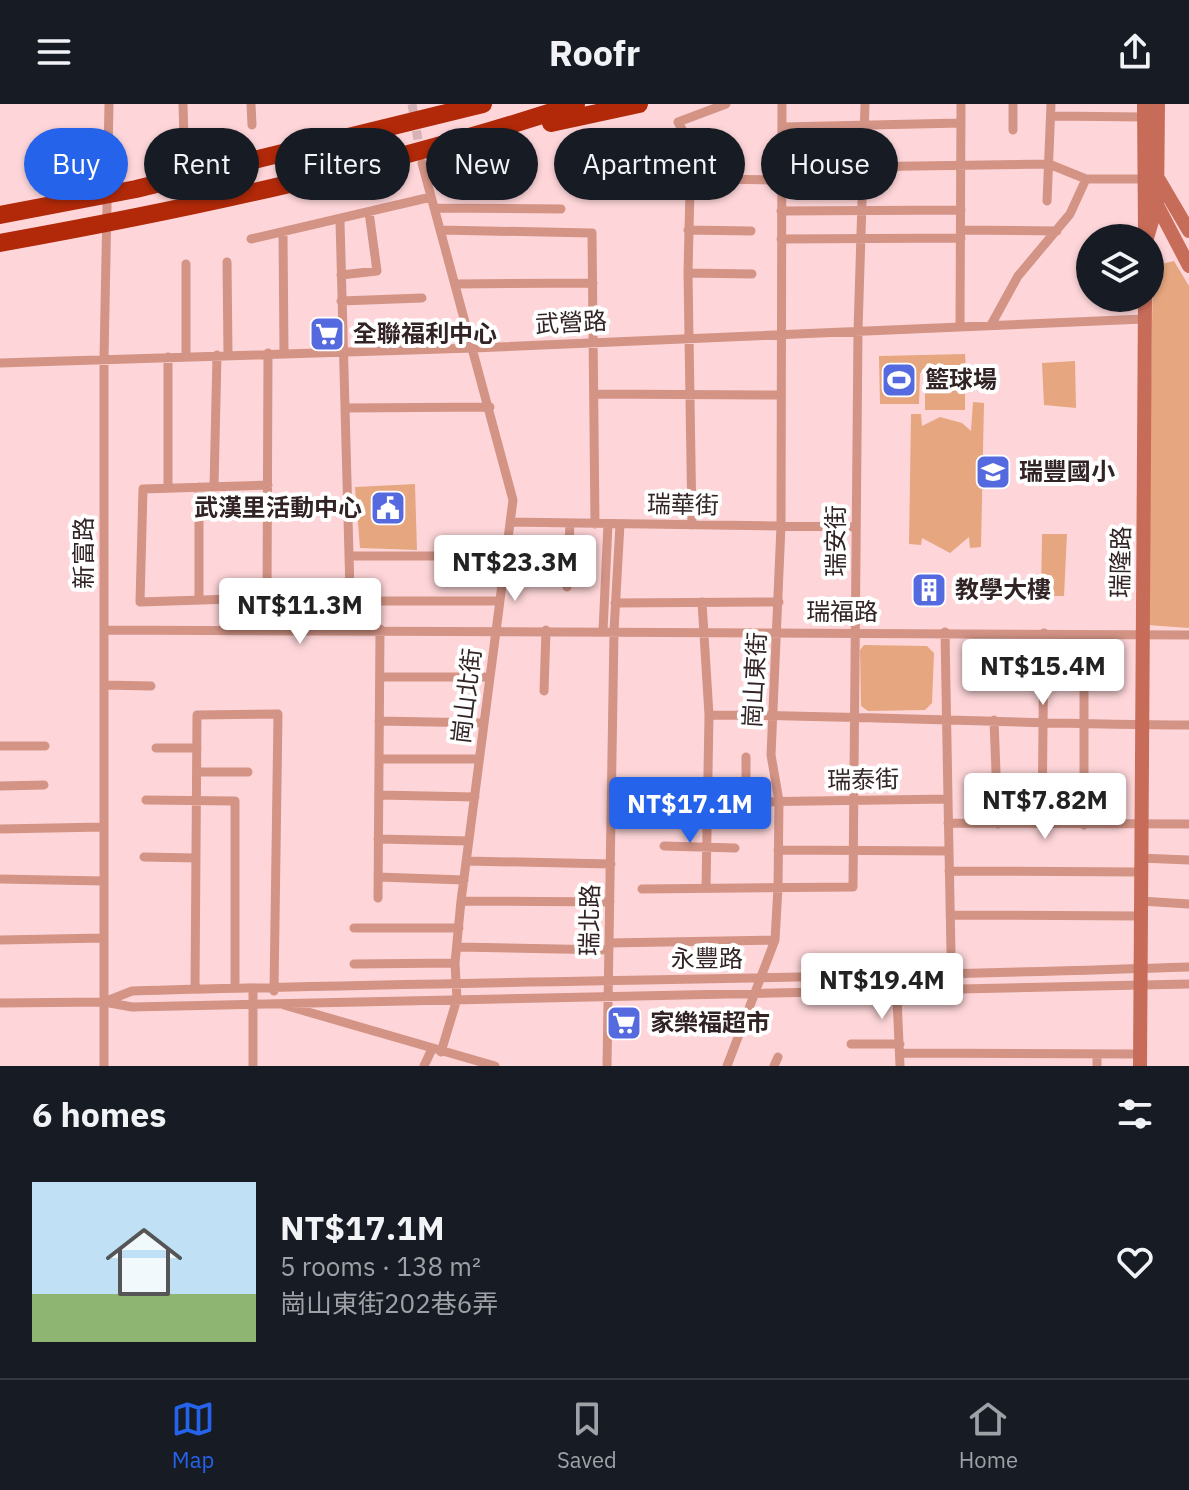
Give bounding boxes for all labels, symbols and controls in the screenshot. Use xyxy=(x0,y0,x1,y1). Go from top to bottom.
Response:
text: Roofr xyxy=(549,29,640,76)
icon: menu xyxy=(32,30,76,74)
icon: share xyxy=(1113,30,1157,74)
chip: Buy xyxy=(24,128,128,200)
chip: Rent xyxy=(144,128,259,200)
chip: Filters xyxy=(275,128,410,200)
chip: New xyxy=(426,128,538,200)
chip: Apartment xyxy=(554,128,745,200)
chip: House xyxy=(761,128,898,200)
map controls xyxy=(1076,224,1164,312)
button: layers xyxy=(1076,224,1164,312)
street label: 武營路 xyxy=(534,304,608,340)
supermarket icon: 全聯福利中心 xyxy=(308,315,346,353)
place label: 全聯福利中心 xyxy=(353,317,497,349)
sports icon: 籃球場 xyxy=(880,361,918,399)
place label: 籃球場 xyxy=(925,363,997,395)
school or university icon: 瑞豐國小 xyxy=(974,453,1012,491)
place label: 瑞豐國小 xyxy=(1019,455,1115,487)
street label: 瑞華街 xyxy=(647,487,719,521)
public building icon: 武漢里活動中心 xyxy=(369,489,407,527)
place label: 武漢里活動中心 xyxy=(194,491,362,523)
street label: 瑞安街 xyxy=(819,505,851,577)
street label: 新富路 xyxy=(67,517,99,589)
street label: 瑞隆路 xyxy=(1103,526,1137,598)
pin: NT$23.3M xyxy=(432,535,598,603)
text: NT$23.3M xyxy=(452,544,578,578)
building icon: 教學大樓 xyxy=(910,571,948,609)
place label: 教學大樓 xyxy=(955,573,1051,605)
pin: NT$11.3M xyxy=(217,578,383,646)
text: NT$11.3M xyxy=(237,587,363,621)
street label: 瑞福路 xyxy=(806,595,878,627)
street label: 崗山東街 xyxy=(736,631,772,729)
pin: NT$15.4M xyxy=(960,639,1126,707)
street label: 崗山北街 xyxy=(444,646,488,745)
text: NT$15.4M xyxy=(980,648,1106,682)
street label: 瑞泰街 xyxy=(827,762,899,796)
pin: NT$7.82M xyxy=(962,773,1128,841)
pin: NT$17.1M xyxy=(607,777,773,845)
text: NT$7.82M xyxy=(982,782,1108,816)
text: NT$17.1M xyxy=(627,786,753,820)
street label: 瑞北路 xyxy=(572,884,606,956)
street label: 永豐路 xyxy=(671,942,743,974)
pin: NT$19.4M xyxy=(799,953,965,1021)
text: NT$19.4M xyxy=(819,962,945,996)
supermarket icon: 家樂福超市 xyxy=(605,1004,643,1042)
place label: 家樂福超市 xyxy=(650,1006,770,1038)
text: 6 homes xyxy=(32,1092,167,1136)
icon: filters xyxy=(1113,1092,1157,1136)
text: NT$17.1M xyxy=(280,1205,445,1249)
icon: home xyxy=(96,1214,192,1310)
icon: heart xyxy=(1113,1240,1157,1284)
text: 5 rooms · 138 m² xyxy=(280,1249,481,1283)
text: 崗山東街202巷6弄 xyxy=(280,1286,498,1320)
tab: Map xyxy=(171,1397,215,1474)
tab: Saved xyxy=(557,1397,617,1474)
tab: Home xyxy=(959,1397,1018,1474)

